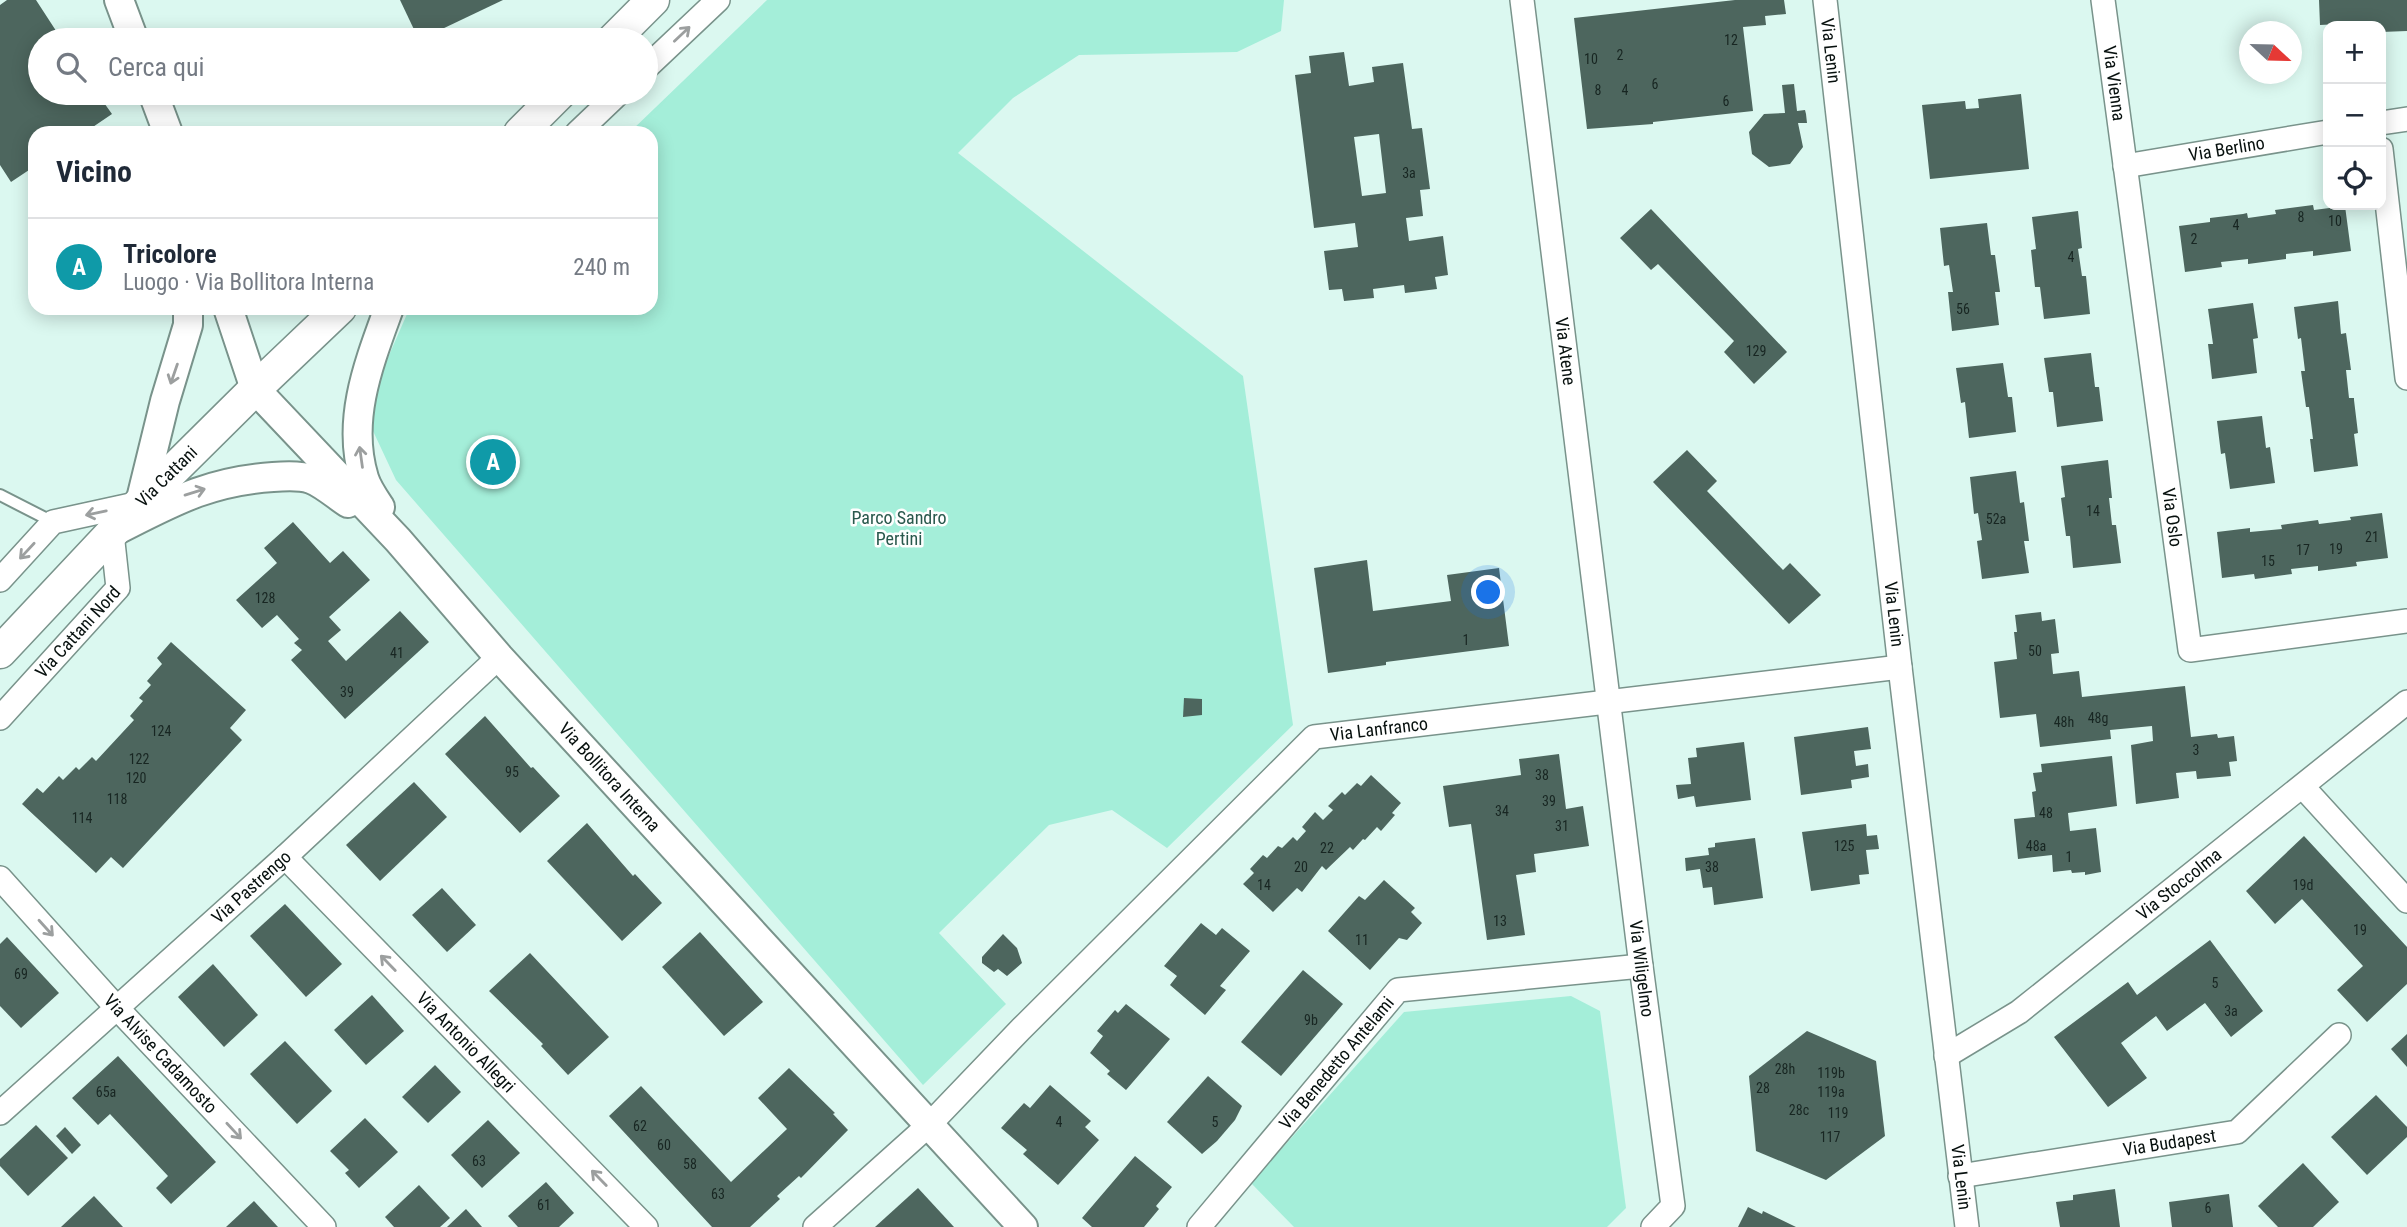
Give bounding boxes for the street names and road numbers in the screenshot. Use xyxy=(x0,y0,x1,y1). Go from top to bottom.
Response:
street label: Via Lenin xyxy=(1817,17,1845,84)
street label: Via Vienna xyxy=(2099,44,2130,122)
street label: Via Berlino xyxy=(2187,132,2266,165)
street label: Via Atene xyxy=(1551,316,1580,386)
street label: Via Cattani xyxy=(131,441,201,511)
street label: Via Oslo xyxy=(2158,487,2187,548)
street label: Via Lenin xyxy=(1880,580,1909,648)
street label: Via Cattani Nord xyxy=(31,582,125,682)
street label: Via Lanfranco xyxy=(1329,712,1429,745)
street label: Via Bollitora Interna xyxy=(555,718,665,835)
street label: Via Stoccolma xyxy=(2132,844,2225,924)
street label: Via Pastrengo xyxy=(207,846,295,928)
street label: Via Wiligelmo xyxy=(1625,919,1659,1018)
street label: Via Antonio Allegri xyxy=(413,987,520,1097)
street label: Via Alvise Cadamosto xyxy=(100,990,222,1117)
street label: Via Benedetto Antelami xyxy=(1275,992,1398,1133)
street label: Via Budapest xyxy=(2121,1125,2217,1160)
street label: Via Lenin xyxy=(1947,1143,1976,1211)

